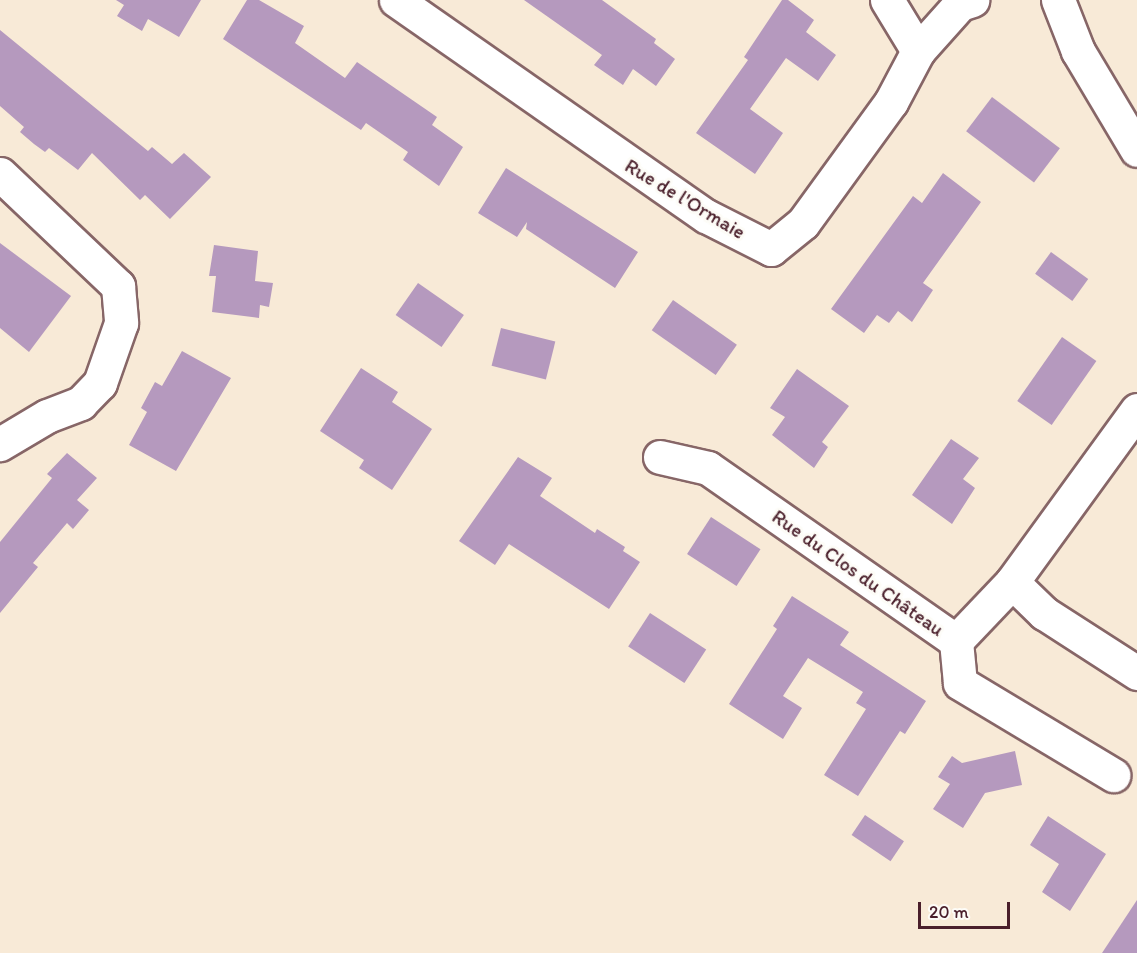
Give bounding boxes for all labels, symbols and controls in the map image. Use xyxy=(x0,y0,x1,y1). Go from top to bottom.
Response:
street label: Rue de l'Ormaie xyxy=(621,154,749,244)
street label: Rue du Clos du Château xyxy=(767,505,949,641)
scale bar xyxy=(921,890,1012,928)
text: 20 m xyxy=(929,901,969,923)

